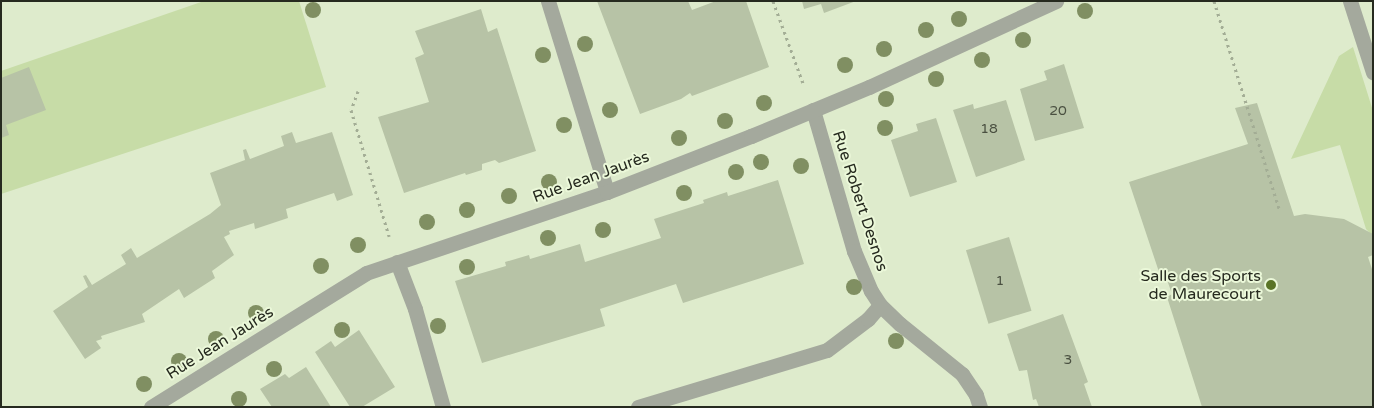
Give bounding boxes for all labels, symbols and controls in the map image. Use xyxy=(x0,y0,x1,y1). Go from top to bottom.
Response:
house number: 20 xyxy=(1049,103,1067,119)
house number: 18 xyxy=(980,121,998,137)
street label: Rue Robert Desnos xyxy=(828,128,892,274)
street label: Rue Jean Jaurès xyxy=(530,147,652,207)
place label: Salle des Sports de Maurecourt xyxy=(1141,266,1261,304)
house number: 1 xyxy=(996,273,1004,289)
marker: Salle des Sports de Maurecourt xyxy=(1265,279,1277,291)
street label: Rue Jean Jaurès xyxy=(163,302,277,384)
house number: 3 xyxy=(1064,352,1072,368)

